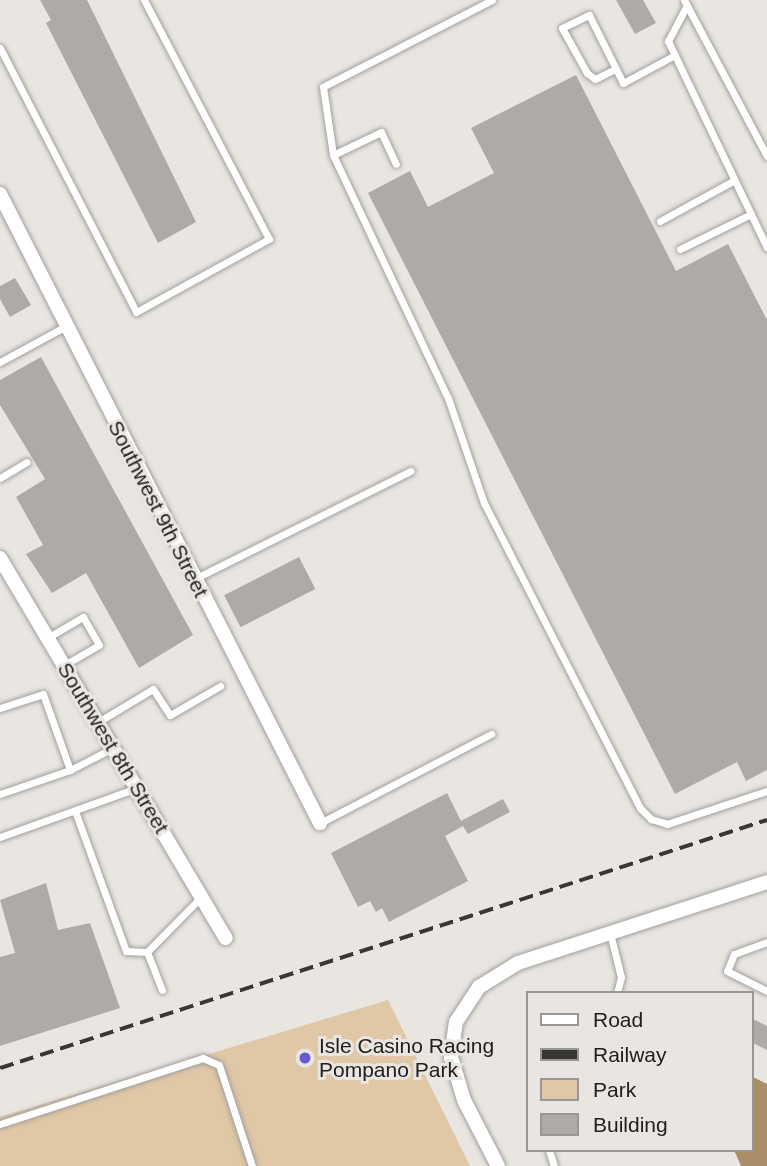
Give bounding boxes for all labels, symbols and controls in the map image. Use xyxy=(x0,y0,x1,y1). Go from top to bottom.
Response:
street label: Southwest 9th Street xyxy=(103,416,213,602)
street label: Southwest 8th Street xyxy=(52,658,174,838)
legend xyxy=(526,991,753,1152)
text: Road xyxy=(593,1008,643,1031)
place label: Isle Casino Racing Pompano Park xyxy=(319,1033,494,1083)
text: Railway xyxy=(593,1043,667,1066)
marker: Isle Casino Racing Pompano Park xyxy=(297,1050,313,1066)
text: Park xyxy=(593,1078,636,1101)
text: Building xyxy=(593,1113,668,1136)

